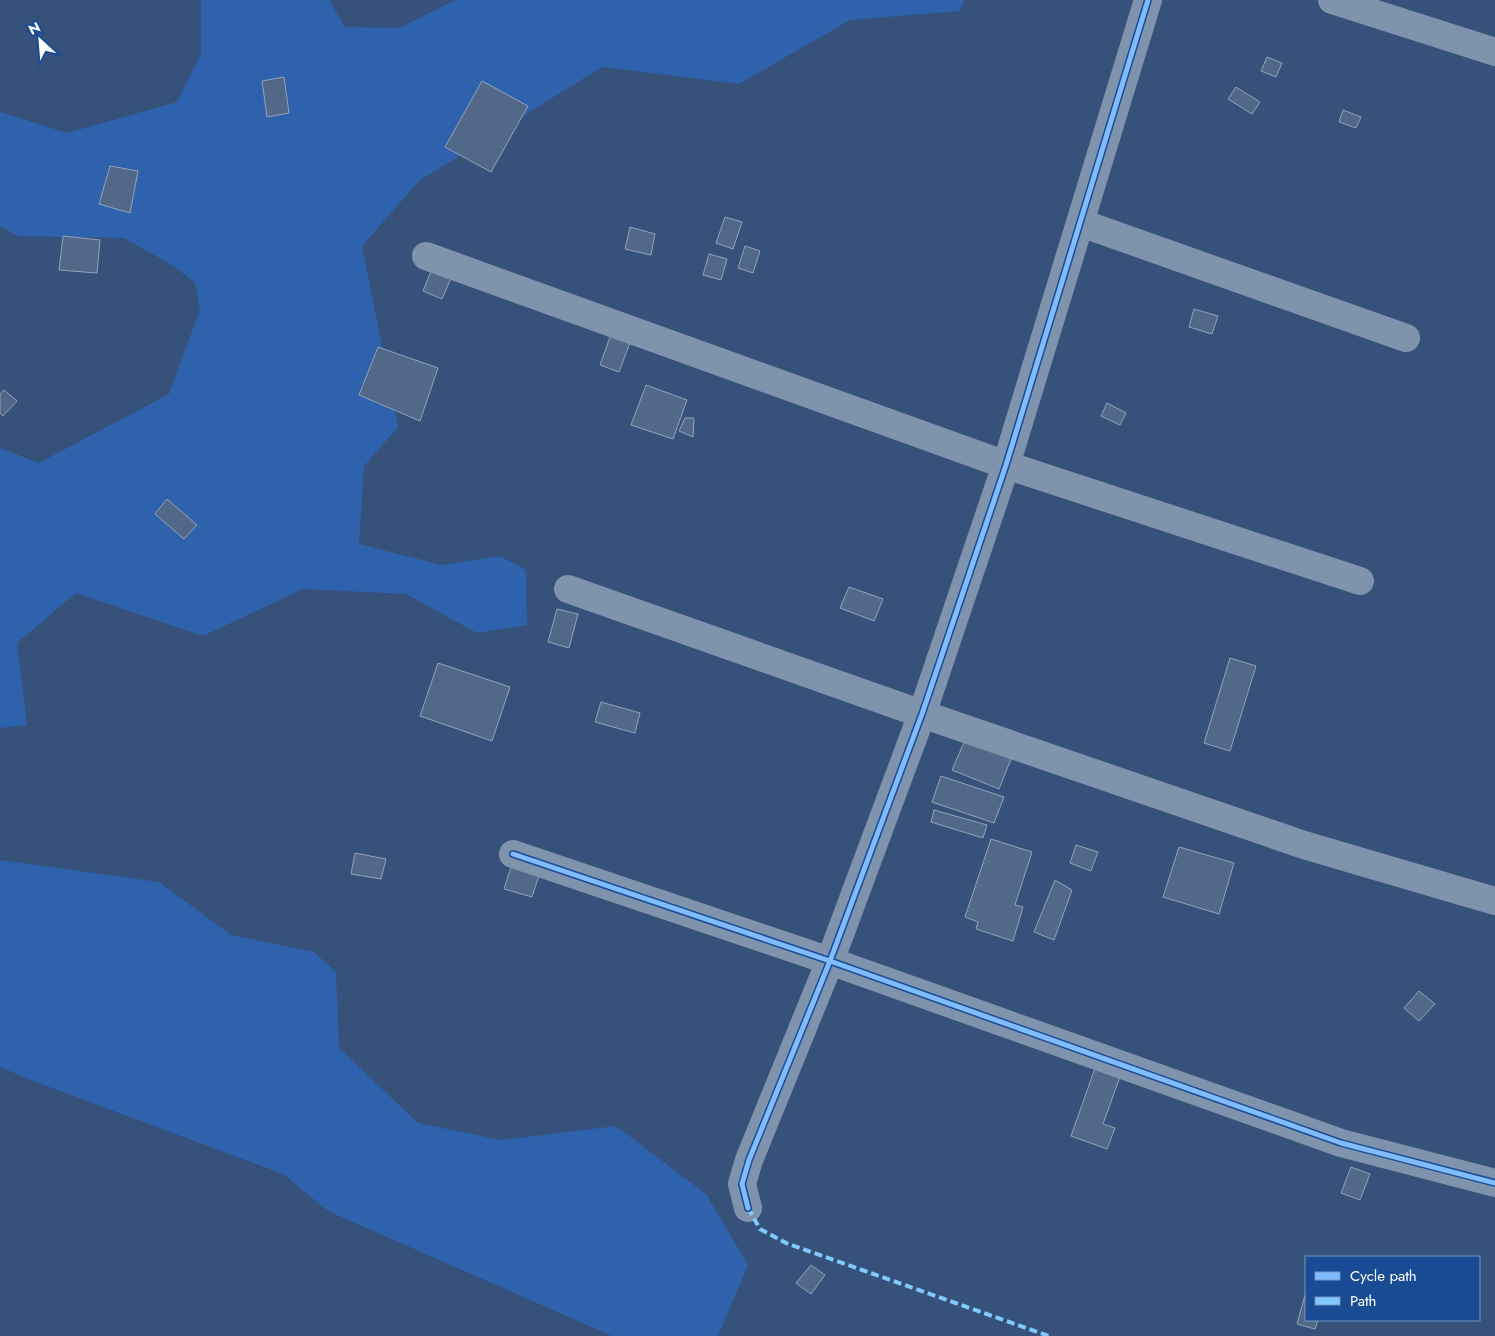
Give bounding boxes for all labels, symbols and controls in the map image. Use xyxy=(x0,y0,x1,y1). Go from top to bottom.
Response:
north arrow xyxy=(15,15,65,65)
text: N xyxy=(25,17,44,40)
legend xyxy=(1305,1256,1480,1321)
text: Cycle path xyxy=(1350,1265,1417,1287)
text: Path xyxy=(1350,1290,1376,1312)

